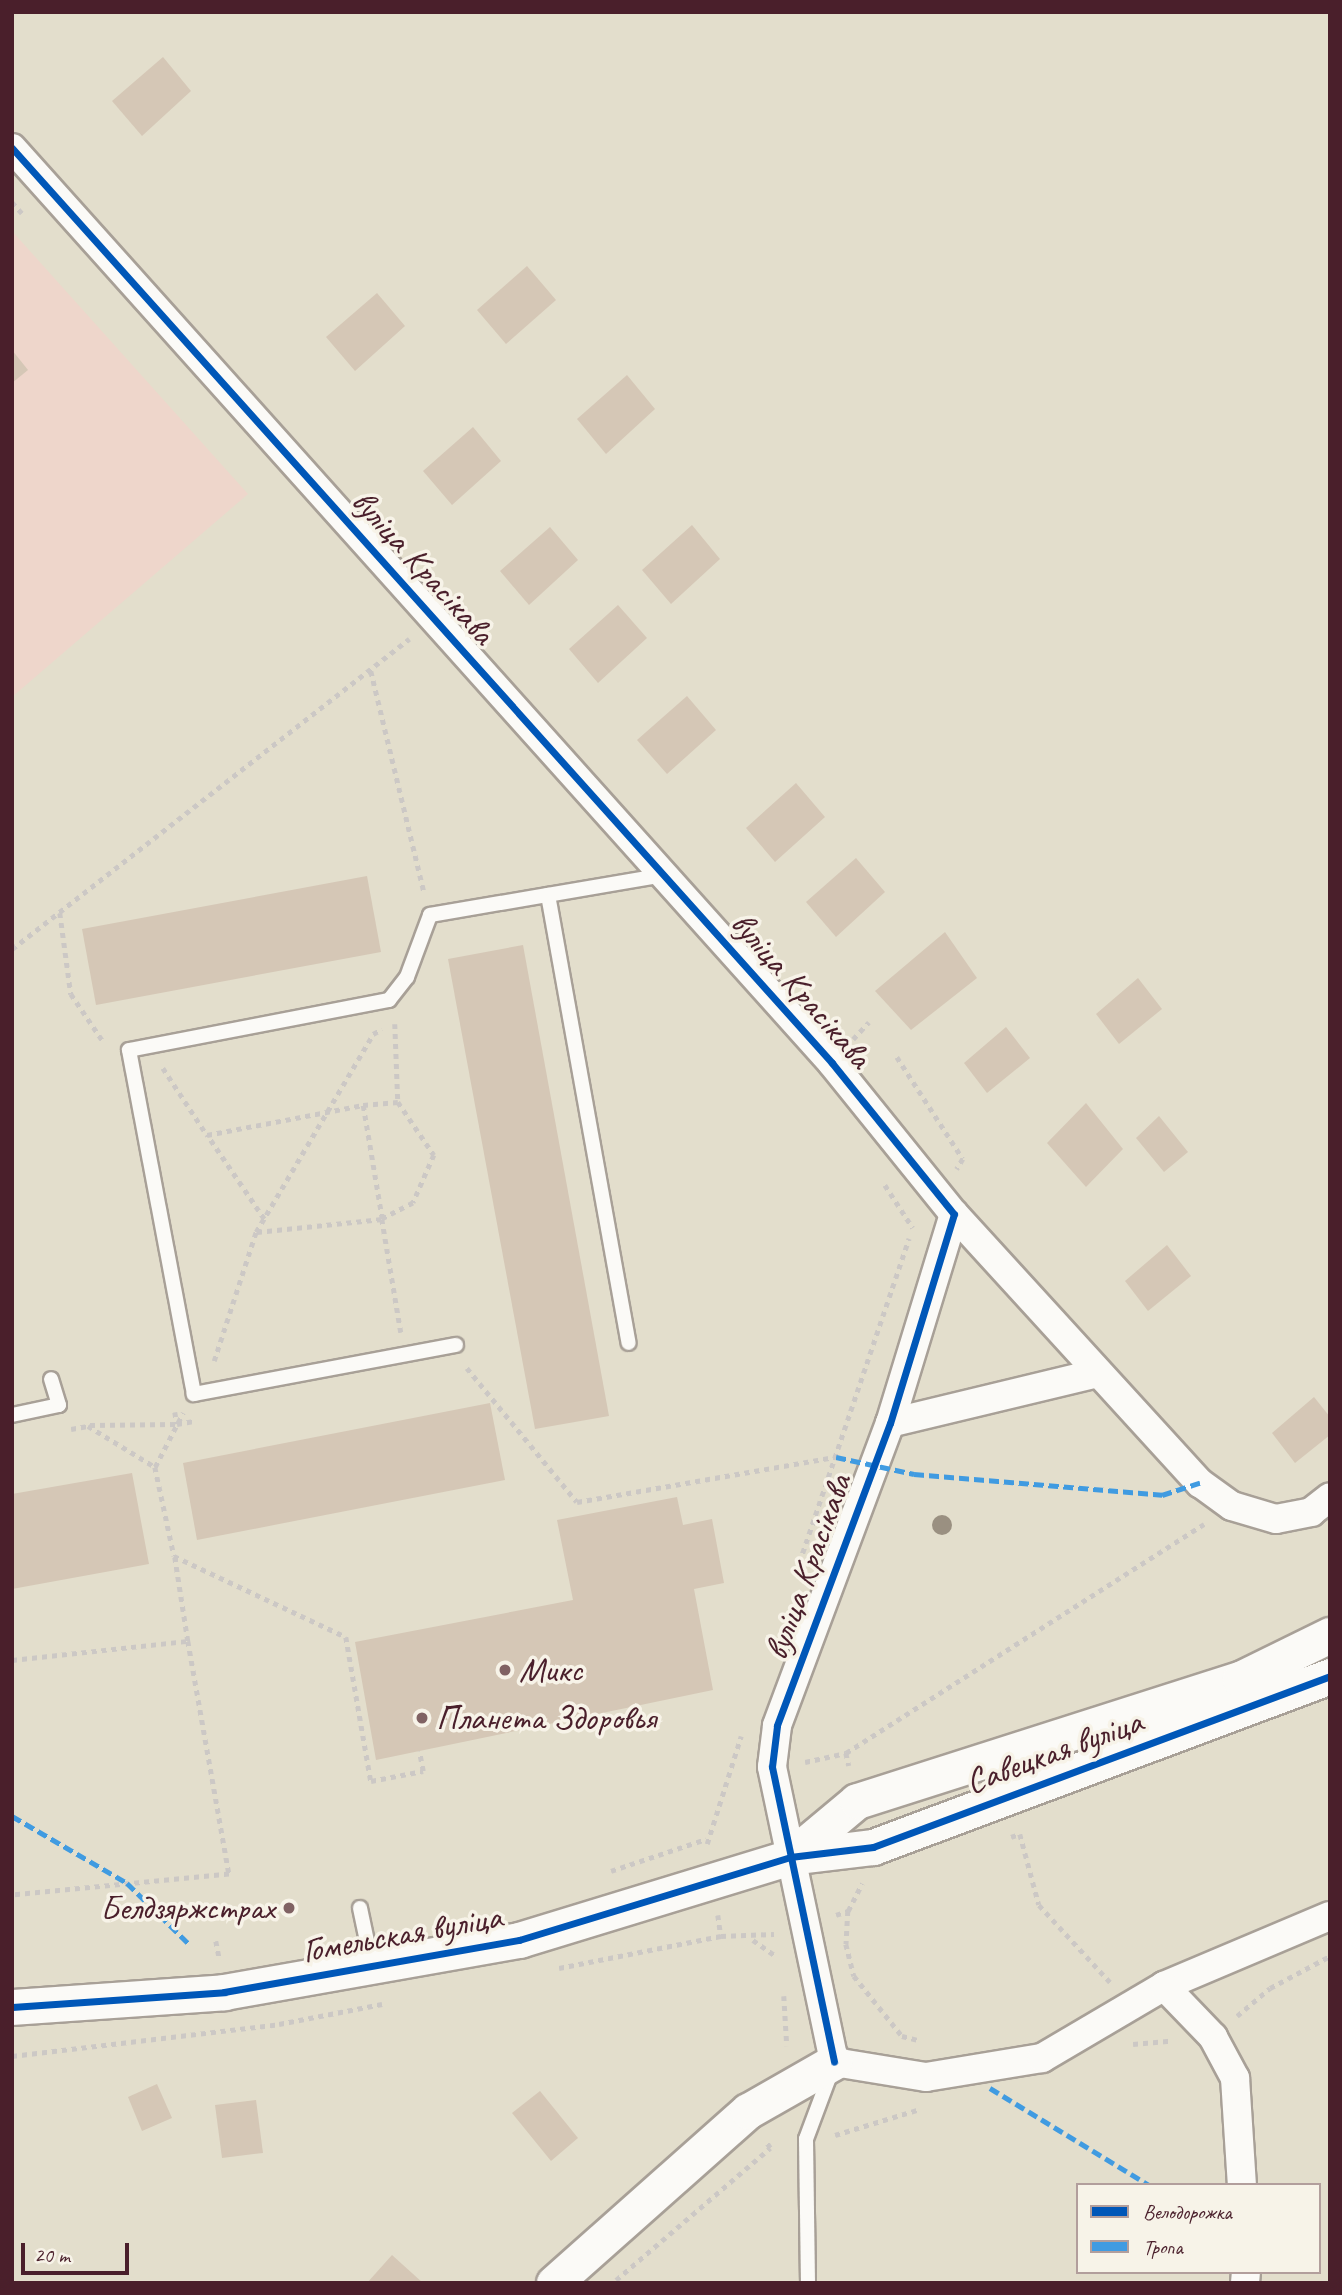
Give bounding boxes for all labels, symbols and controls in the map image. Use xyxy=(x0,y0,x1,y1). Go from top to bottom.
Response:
street label: вуліца Красікава xyxy=(342,481,504,653)
street label: вуліца Красікава xyxy=(721,903,881,1077)
street label: вуліца Красікава xyxy=(755,1468,861,1666)
place label: Микс xyxy=(519,1649,582,1691)
marker: Микс xyxy=(497,1662,513,1678)
place label: Планета Здоровья xyxy=(436,1697,656,1739)
street label: Савецкая вуліца xyxy=(960,1701,1148,1803)
marker: Планета Здоровья xyxy=(414,1710,430,1726)
place label: Белдзяржстрах xyxy=(100,1887,275,1929)
street label: Гомельская вуліца xyxy=(300,1896,504,1972)
marker: Белдзяржстрах xyxy=(281,1900,297,1916)
legend xyxy=(1076,2183,1321,2274)
text: Велодорожка xyxy=(1143,2199,1232,2225)
scale bar xyxy=(24,2228,133,2272)
text: Тропа xyxy=(1143,2234,1183,2260)
text: 20 m xyxy=(34,2242,70,2268)

